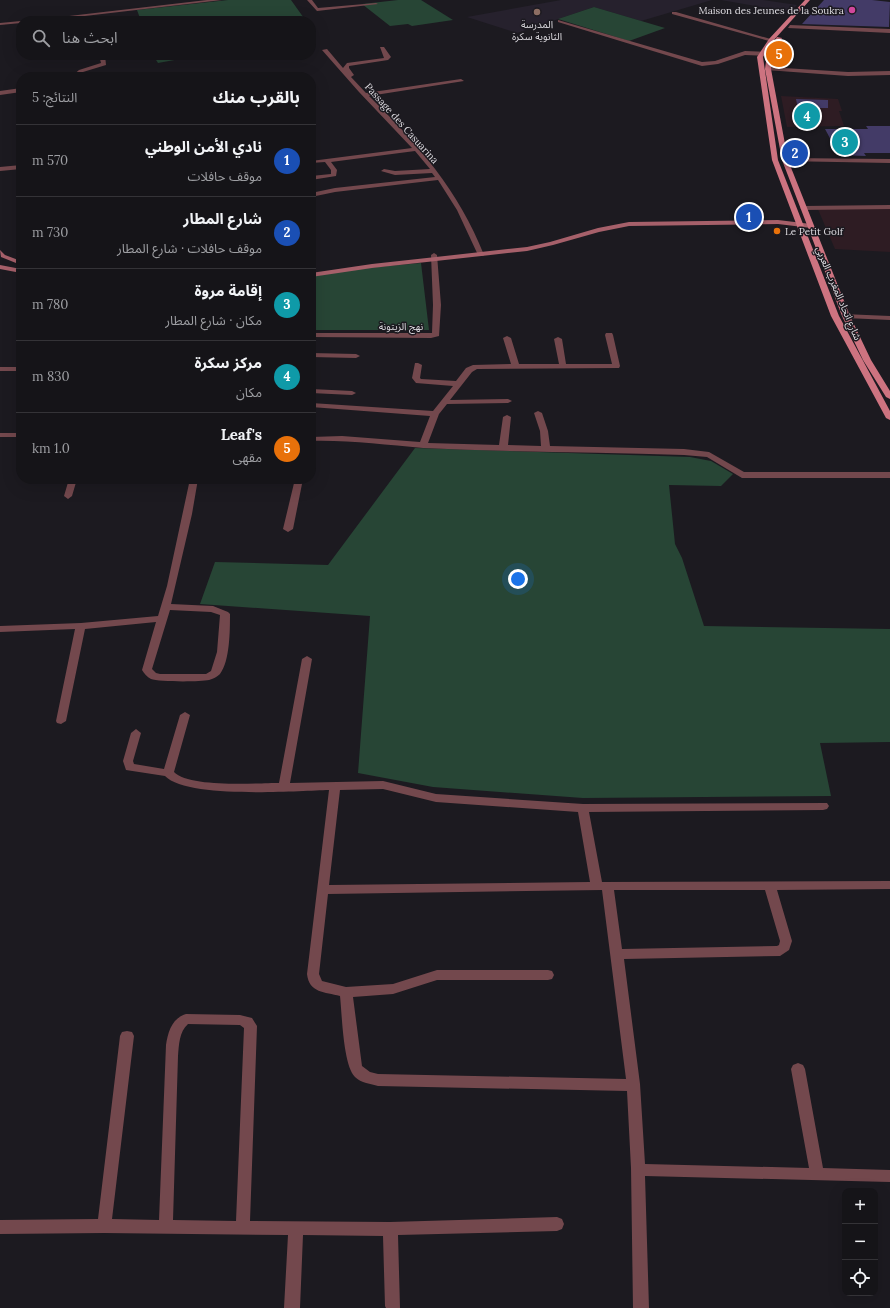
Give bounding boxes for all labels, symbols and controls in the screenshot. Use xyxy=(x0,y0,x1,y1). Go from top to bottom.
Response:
place label: Maison des Jeunes de la Soukra xyxy=(698,4,844,17)
marker: Maison des Jeunes de la Soukra xyxy=(847,5,857,15)
marker: المدرسة الثانوية سكرة xyxy=(532,7,542,17)
search box xyxy=(16,16,316,60)
place label: المدرسة الثانوية سكرة xyxy=(512,18,562,43)
icon: search xyxy=(30,27,52,49)
text: ابحث هنا xyxy=(62,28,118,47)
pin: 5 xyxy=(766,39,792,69)
street label: Passage des Casuarina xyxy=(362,80,441,166)
text: بالقرب منك xyxy=(213,86,300,108)
text: النتائج: 5 xyxy=(32,89,77,106)
pin: 4 xyxy=(794,101,820,131)
pin: 3 xyxy=(832,127,858,157)
text: نادي الأمن الوطني xyxy=(145,137,262,156)
pin: 2 xyxy=(782,138,808,168)
text: 570 m xyxy=(32,152,68,169)
text: 1 xyxy=(284,152,290,169)
text: موقف حافلات xyxy=(188,168,262,185)
pin: 1 xyxy=(736,202,762,232)
text: شارع المطار xyxy=(183,209,262,228)
text: 730 m xyxy=(32,224,68,241)
text: 2 xyxy=(284,224,290,241)
place label: Le Petit Golf xyxy=(785,225,844,238)
marker: Le Petit Golf xyxy=(772,226,782,236)
text: موقف حافلات · شارع المطار xyxy=(117,240,262,257)
street label: شارع اتحاد المغرب العربي xyxy=(812,244,864,343)
text: إقامة مروة xyxy=(195,281,262,300)
text: 780 m xyxy=(32,296,68,313)
text: 3 xyxy=(283,296,291,313)
text: مكان · شارع المطار xyxy=(165,312,262,329)
street label: نهج الزيتونة xyxy=(379,320,424,334)
text: مركز سكرة xyxy=(195,353,262,372)
text: 830 m xyxy=(32,368,70,385)
text: 4 xyxy=(283,368,291,385)
text: مكان xyxy=(236,384,262,401)
text: Leaf's xyxy=(221,425,262,444)
text: 1.0 km xyxy=(32,440,70,457)
text: 5 xyxy=(283,440,291,457)
text: مقهى xyxy=(233,449,262,466)
your location xyxy=(508,569,528,589)
map controls xyxy=(842,1188,878,1296)
button: + xyxy=(842,1188,878,1224)
button: − xyxy=(842,1224,878,1260)
button: locate xyxy=(842,1260,878,1296)

